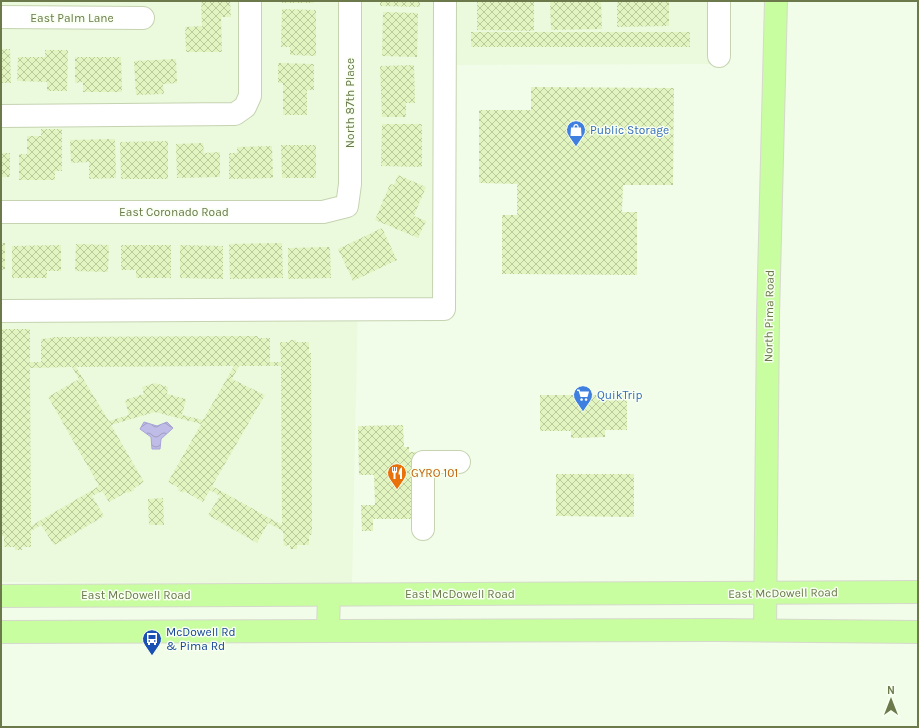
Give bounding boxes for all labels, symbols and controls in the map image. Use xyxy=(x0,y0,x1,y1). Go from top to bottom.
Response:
street label: East Palm Lane xyxy=(30,11,114,25)
street label: North 87th Place xyxy=(343,58,357,148)
shop icon: Public Storage xyxy=(565,119,587,147)
place label: Public Storage xyxy=(590,123,669,137)
street label: East Coronado Road xyxy=(119,205,229,219)
street label: North Pima Road xyxy=(761,270,777,362)
supermarket icon: QuikTrip xyxy=(572,384,594,412)
place label: QuikTrip xyxy=(597,388,642,402)
restaurant icon: GYRO 101 xyxy=(386,462,408,490)
place label: GYRO 101 xyxy=(411,466,458,480)
street label: East McDowell Road xyxy=(728,585,838,601)
street label: East McDowell Road xyxy=(405,587,515,601)
street label: East McDowell Road xyxy=(81,588,191,602)
place label: McDowell Rd & Pima Rd xyxy=(166,625,236,653)
bus stop icon: McDowell Rd & Pima Rd xyxy=(141,628,163,656)
north arrow xyxy=(871,680,911,720)
text: N xyxy=(887,684,895,697)

